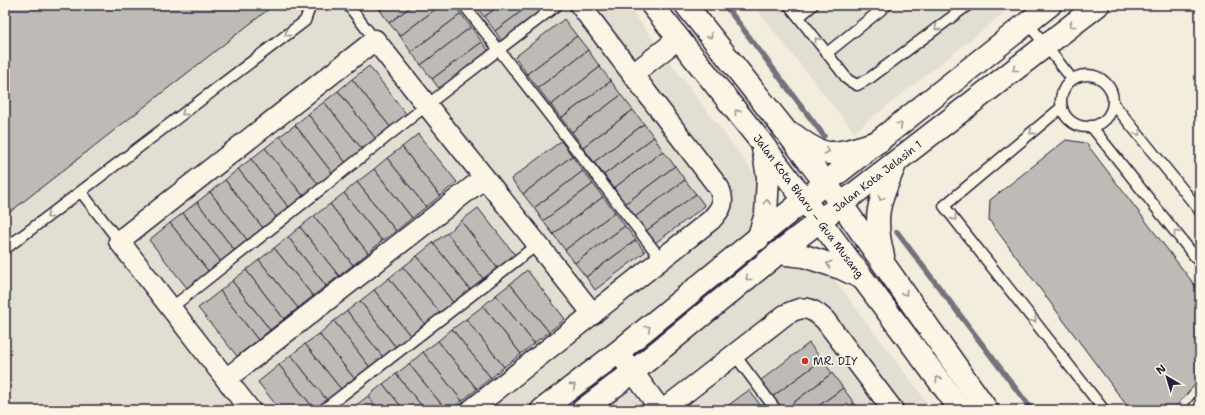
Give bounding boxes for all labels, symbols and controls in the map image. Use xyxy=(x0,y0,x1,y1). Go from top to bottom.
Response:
one-way arrow xyxy=(1069,21,1076,28)
one-way arrow xyxy=(934,24,941,31)
one-way arrow xyxy=(285,29,292,36)
one-way arrow xyxy=(706,31,713,38)
one-way arrow xyxy=(815,38,822,45)
one-way arrow xyxy=(1013,65,1020,72)
one-way arrow xyxy=(181,108,188,115)
one-way arrow xyxy=(734,110,741,117)
one-way arrow xyxy=(895,122,903,129)
one-way arrow xyxy=(1029,128,1036,135)
one-way arrow xyxy=(1133,129,1140,136)
street label: Jalan Kota Bharu – Gua Musang xyxy=(750,131,867,282)
street label: Jalan Kota Jelasin 1 xyxy=(830,137,925,216)
one-way arrow xyxy=(824,147,831,155)
one-way arrow xyxy=(878,194,886,201)
one-way arrow xyxy=(762,199,771,205)
one-way arrow xyxy=(47,211,54,218)
one-way arrow xyxy=(949,214,956,221)
one-way arrow xyxy=(1173,230,1180,237)
one-way arrow xyxy=(826,260,833,268)
one-way arrow xyxy=(745,273,753,280)
one-way arrow xyxy=(900,289,907,296)
one-way arrow xyxy=(1029,316,1036,323)
one-way arrow xyxy=(644,325,651,332)
place label: MR. DIY xyxy=(813,354,858,369)
marker: MR. DIY xyxy=(800,356,810,366)
north arrow xyxy=(1147,357,1187,397)
text: N xyxy=(1153,361,1169,378)
one-way arrow xyxy=(935,376,942,383)
one-way arrow xyxy=(569,384,576,391)

